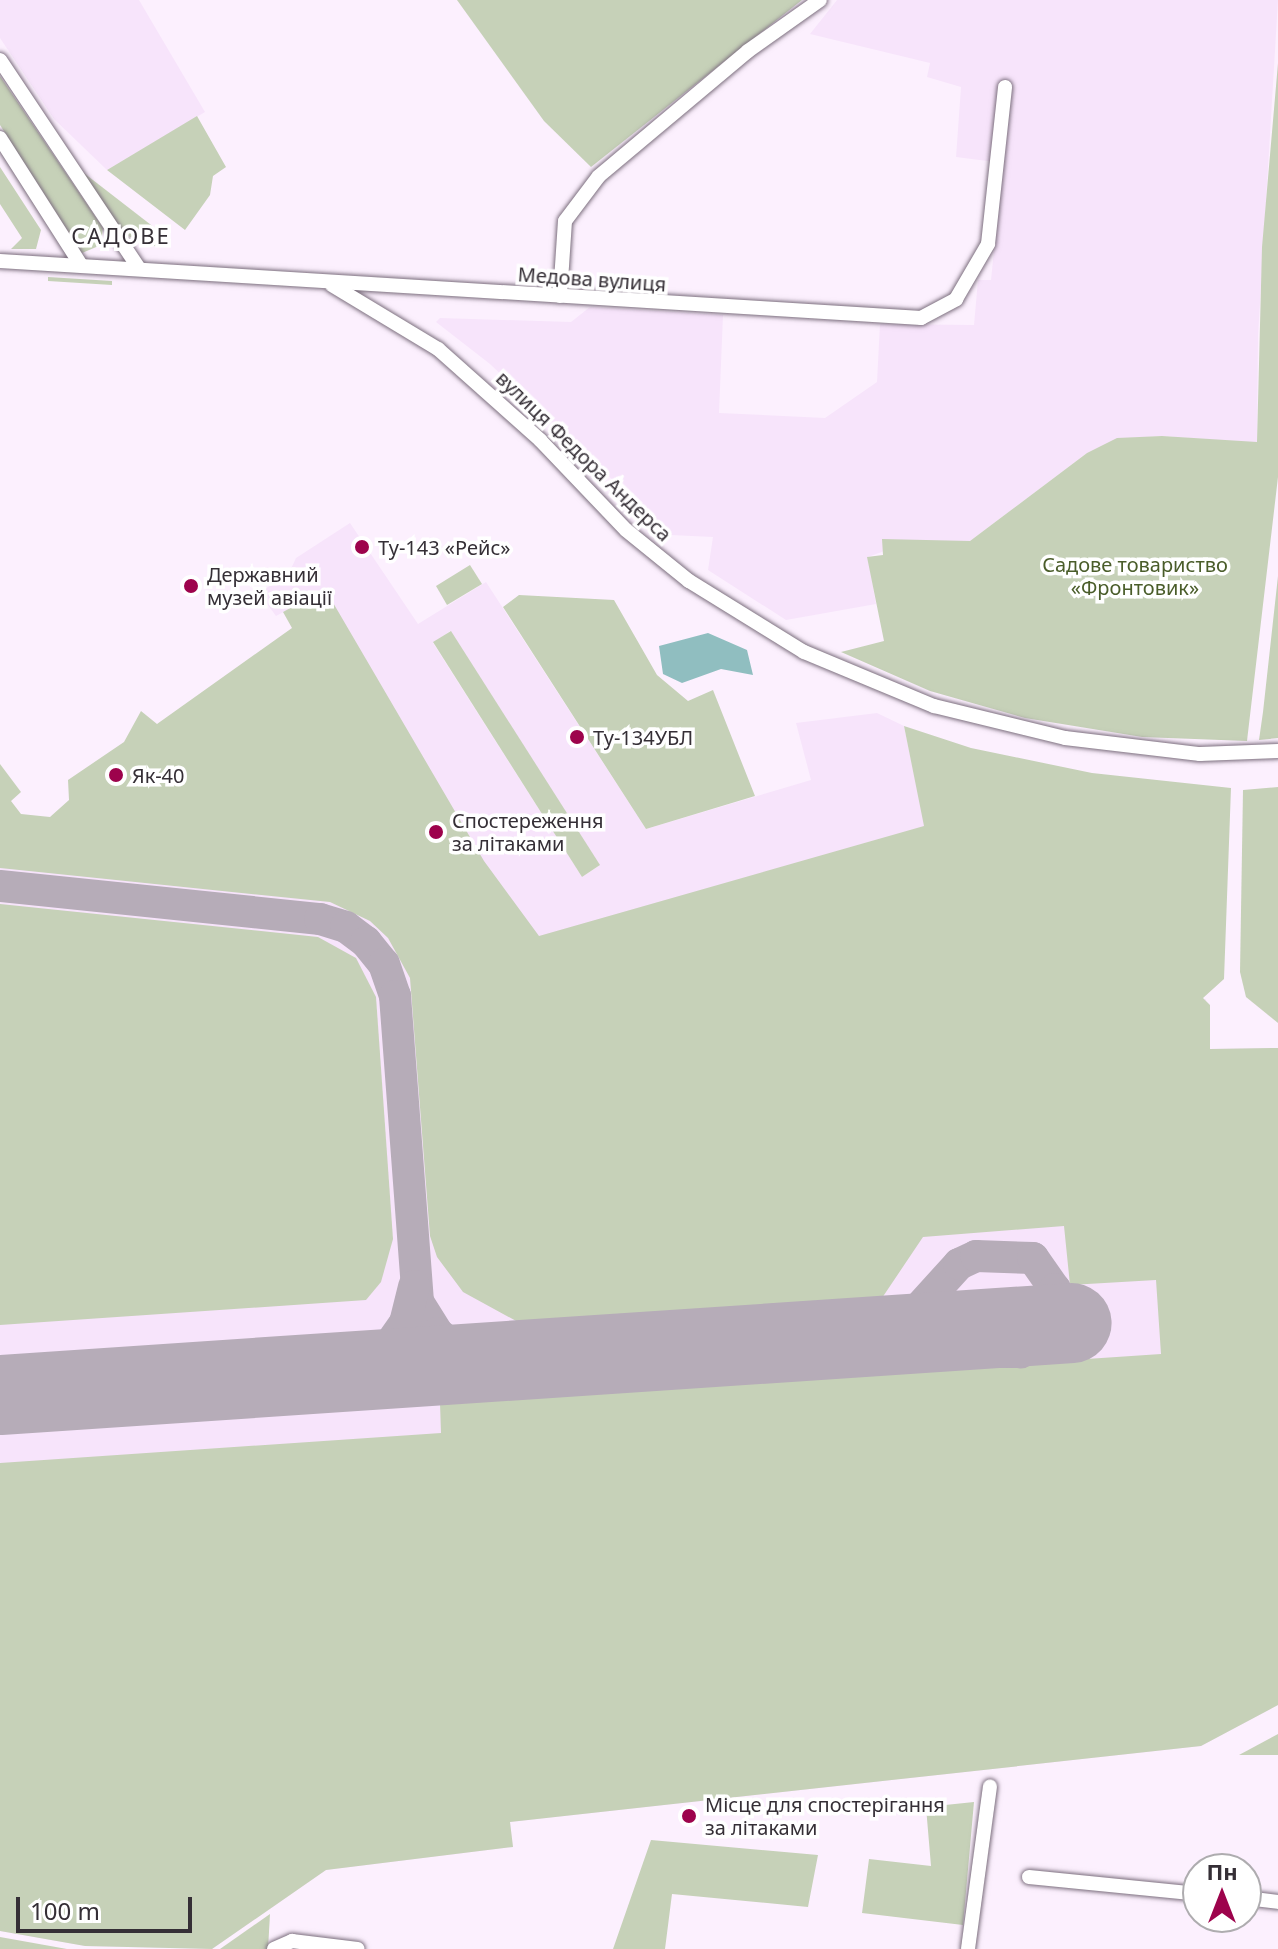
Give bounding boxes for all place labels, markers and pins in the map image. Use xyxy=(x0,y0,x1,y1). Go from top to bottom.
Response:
place label: Ту-143 «Рейс» xyxy=(378,535,510,559)
marker: Ту-143 «Рейс» xyxy=(353,538,371,556)
place label: Державний музей авіації xyxy=(207,562,332,609)
marker: Державний музей авіації xyxy=(182,577,200,595)
place label: Ту-134УБЛ xyxy=(593,725,693,749)
marker: Ту-134УБЛ xyxy=(568,728,586,746)
place label: Як-40 xyxy=(132,763,184,787)
marker: Як-40 xyxy=(107,766,125,784)
place label: Спостереження за літаками xyxy=(452,808,603,855)
marker: Спостереження за літаками xyxy=(427,823,445,841)
place label: Місце для спостерігання за літаками xyxy=(705,1792,945,1839)
marker: Місце для спостерігання за літаками xyxy=(680,1807,698,1825)

